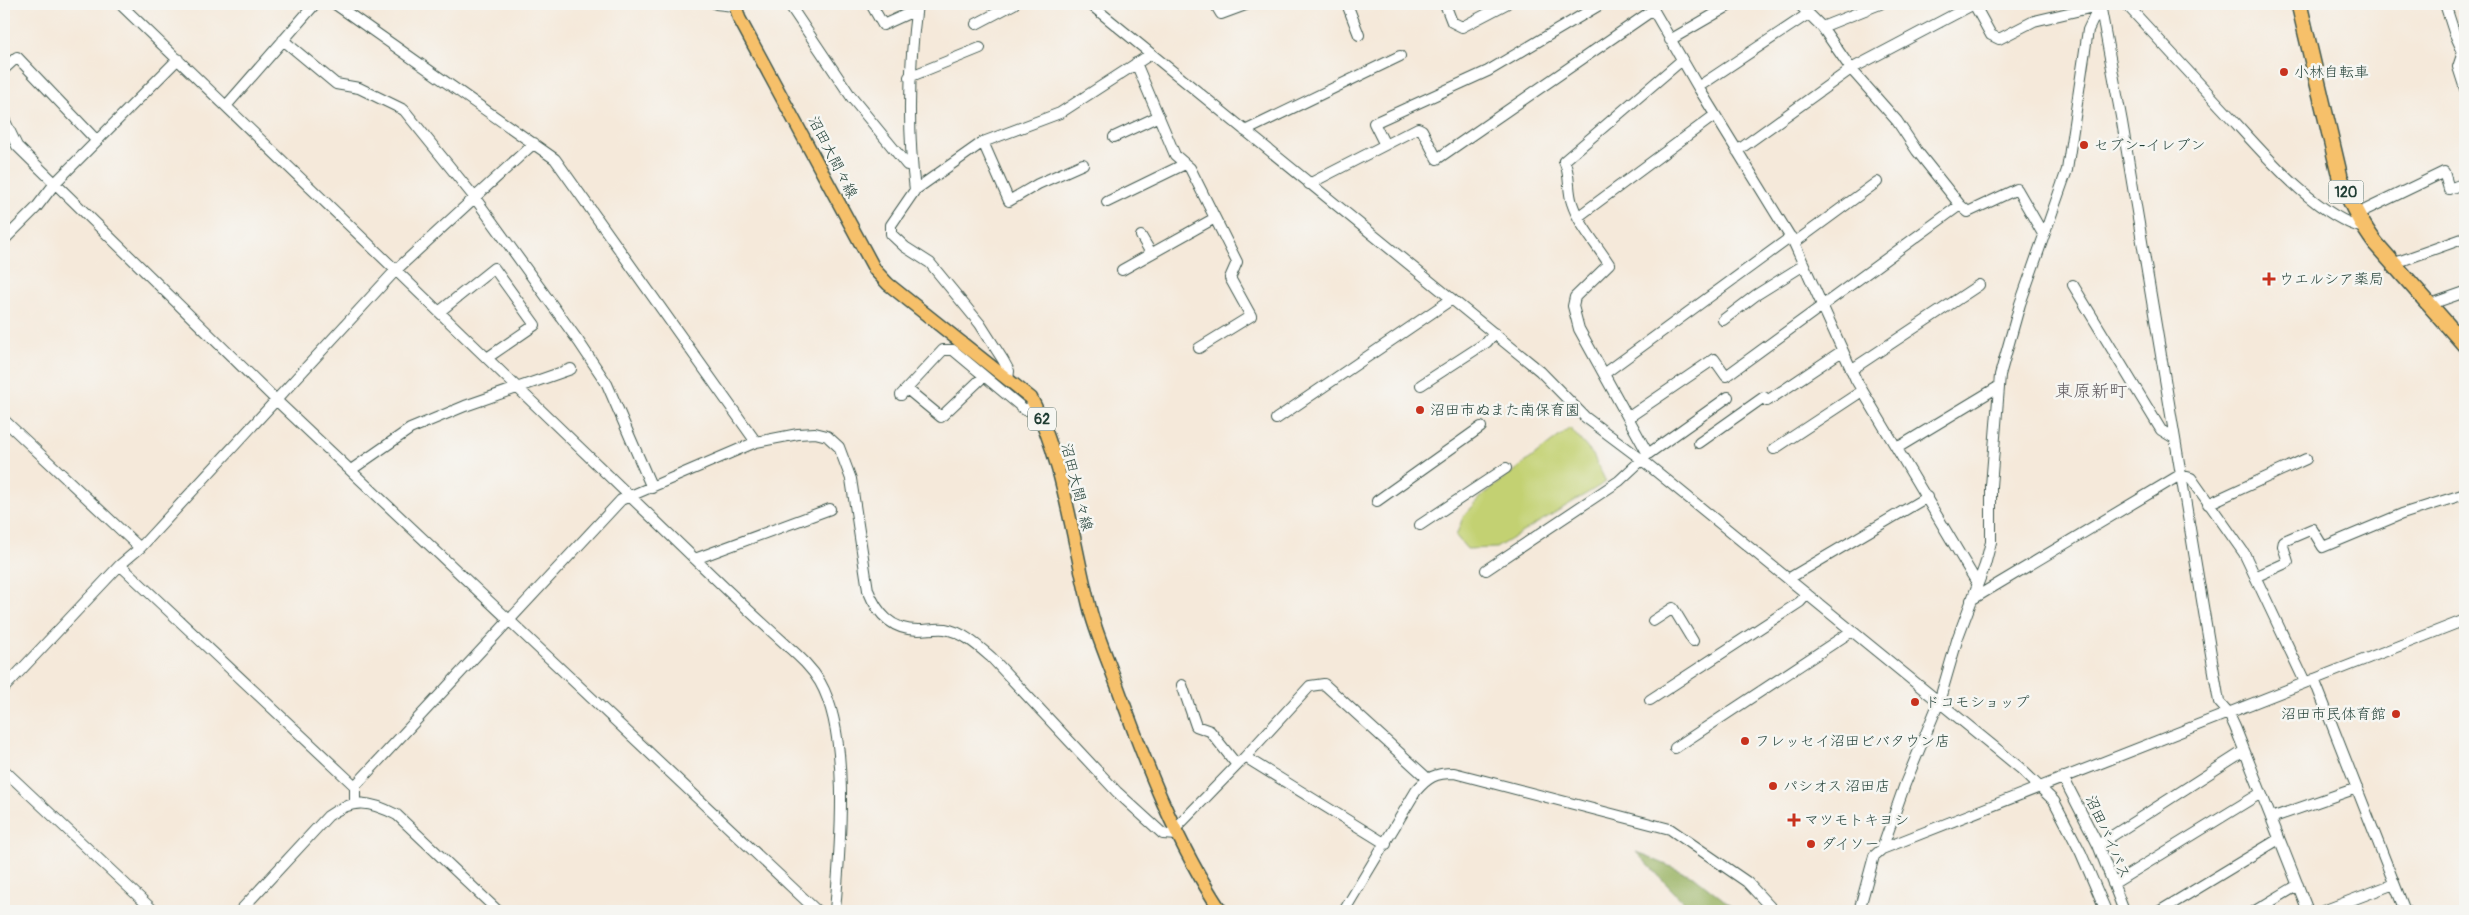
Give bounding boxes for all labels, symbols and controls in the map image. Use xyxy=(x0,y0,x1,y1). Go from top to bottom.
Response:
place label: 小林自転車 xyxy=(2294,63,2369,82)
marker: 小林自転車 xyxy=(2278,66,2290,78)
street label: 沼田大間々線 xyxy=(804,113,861,202)
place label: セブン-イレブン xyxy=(2094,136,2205,155)
marker: セブン-イレブン xyxy=(2078,139,2090,151)
road number: 120 xyxy=(2328,180,2364,203)
place label: ウエルシア薬局 xyxy=(2279,270,2384,289)
marker: ウエルシア薬局 xyxy=(2263,273,2275,285)
district label: 東原新町 xyxy=(2055,380,2127,403)
place label: 沼田市ぬまた南保育園 xyxy=(1430,401,1580,420)
marker: 沼田市ぬまた南保育園 xyxy=(1414,404,1426,416)
road number: 62 xyxy=(1028,408,1056,430)
street label: 沼田大間々線 xyxy=(1056,441,1097,533)
place label: ドコモショップ xyxy=(1925,693,2029,712)
marker: ドコモショップ xyxy=(1909,696,1921,708)
place label: 沼田市民体育館 xyxy=(2281,705,2386,724)
marker: 沼田市民体育館 xyxy=(2390,708,2402,720)
place label: フレッセイ沼田ビバタウン店 xyxy=(1755,732,1950,751)
marker: フレッセイ沼田ビバタウン店 xyxy=(1739,735,1751,747)
place label: パシオス 沼田店 xyxy=(1783,777,1890,796)
marker: パシオス 沼田店 xyxy=(1767,780,1779,792)
street label: 沼田バイパス xyxy=(2081,792,2134,882)
place label: マツモトキヨシ xyxy=(1804,811,1909,830)
marker: マツモトキヨシ xyxy=(1788,814,1800,826)
place label: ダイソー xyxy=(1821,835,1880,854)
marker: ダイソー xyxy=(1805,838,1817,850)

